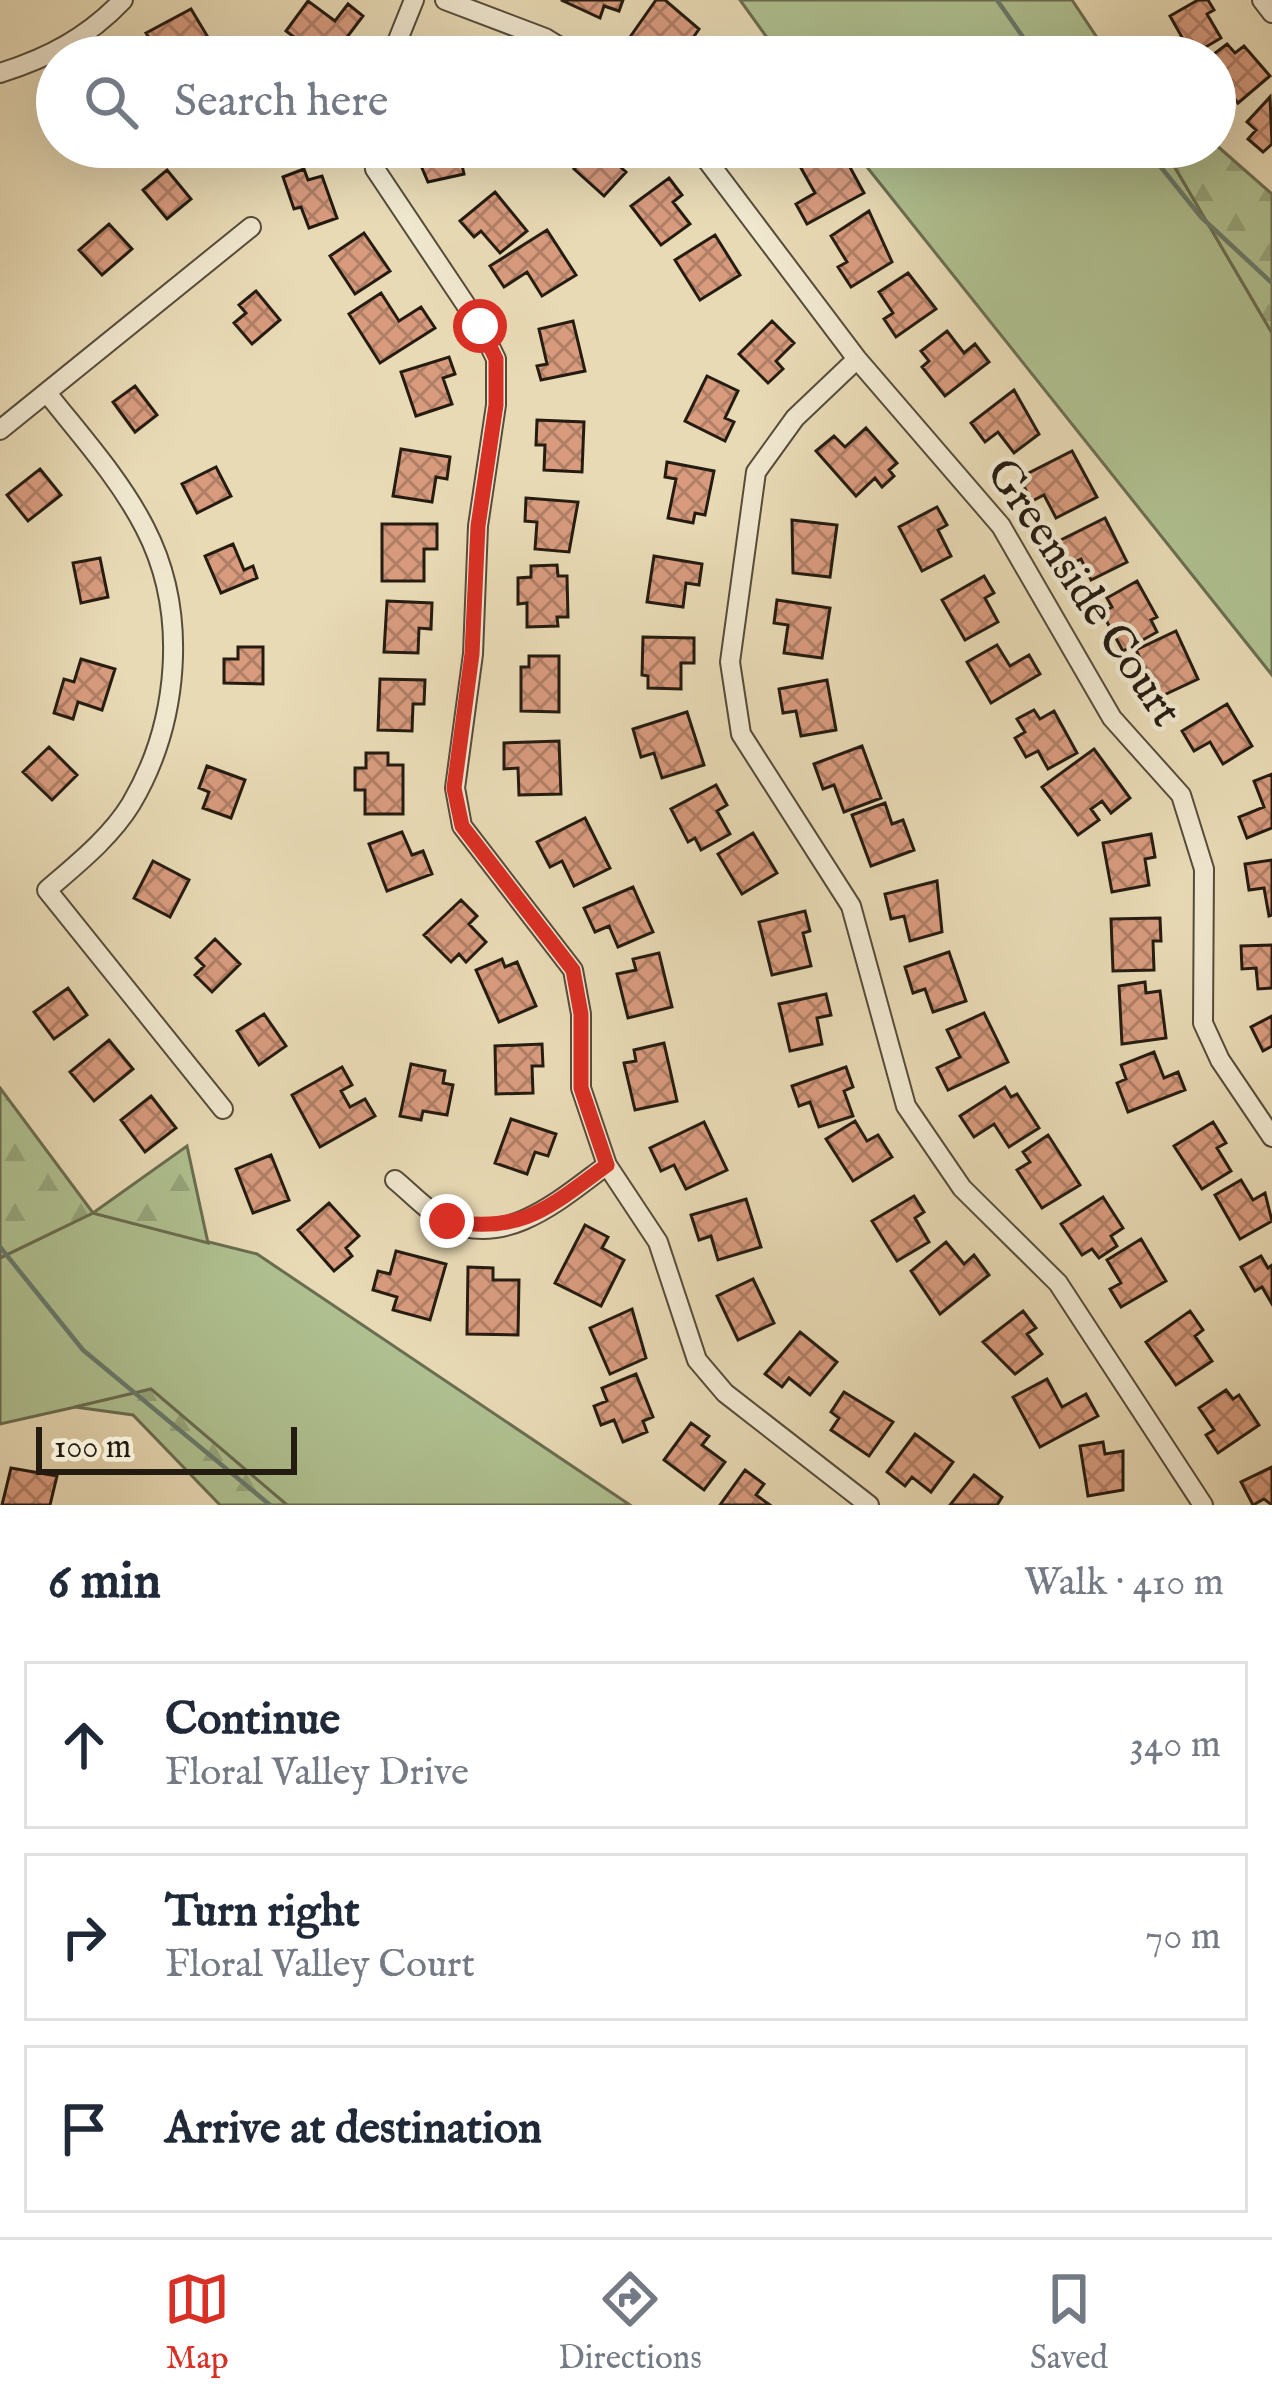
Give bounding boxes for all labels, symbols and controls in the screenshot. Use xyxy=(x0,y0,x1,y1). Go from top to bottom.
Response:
search box xyxy=(36,36,1236,168)
icon: search xyxy=(78,69,144,135)
text: Search here xyxy=(174,74,388,131)
route start xyxy=(453,299,507,353)
street label: Greenside Court xyxy=(972,448,1194,738)
route end xyxy=(420,1194,474,1248)
scale bar xyxy=(36,1421,297,1474)
text: 100 m xyxy=(54,1427,131,1469)
text: 6 min xyxy=(48,1551,161,1616)
text: Walk · 410 m xyxy=(1024,1559,1224,1608)
text: Continue xyxy=(165,1692,340,1749)
icon: ahead xyxy=(51,1712,117,1778)
text: 340 m xyxy=(1130,1721,1221,1770)
text: Floral Valley Drive xyxy=(165,1749,469,1798)
text: Turn right xyxy=(165,1884,360,1941)
icon: right xyxy=(51,1904,117,1970)
text: 70 m xyxy=(1145,1913,1221,1962)
text: Floral Valley Court xyxy=(165,1941,475,1990)
icon: arrive xyxy=(51,2096,117,2162)
text: Arrive at destination xyxy=(165,2101,542,2158)
tab: Map xyxy=(164,2266,230,2380)
tab: Directions xyxy=(558,2266,702,2380)
tab: Saved xyxy=(1030,2266,1108,2380)

